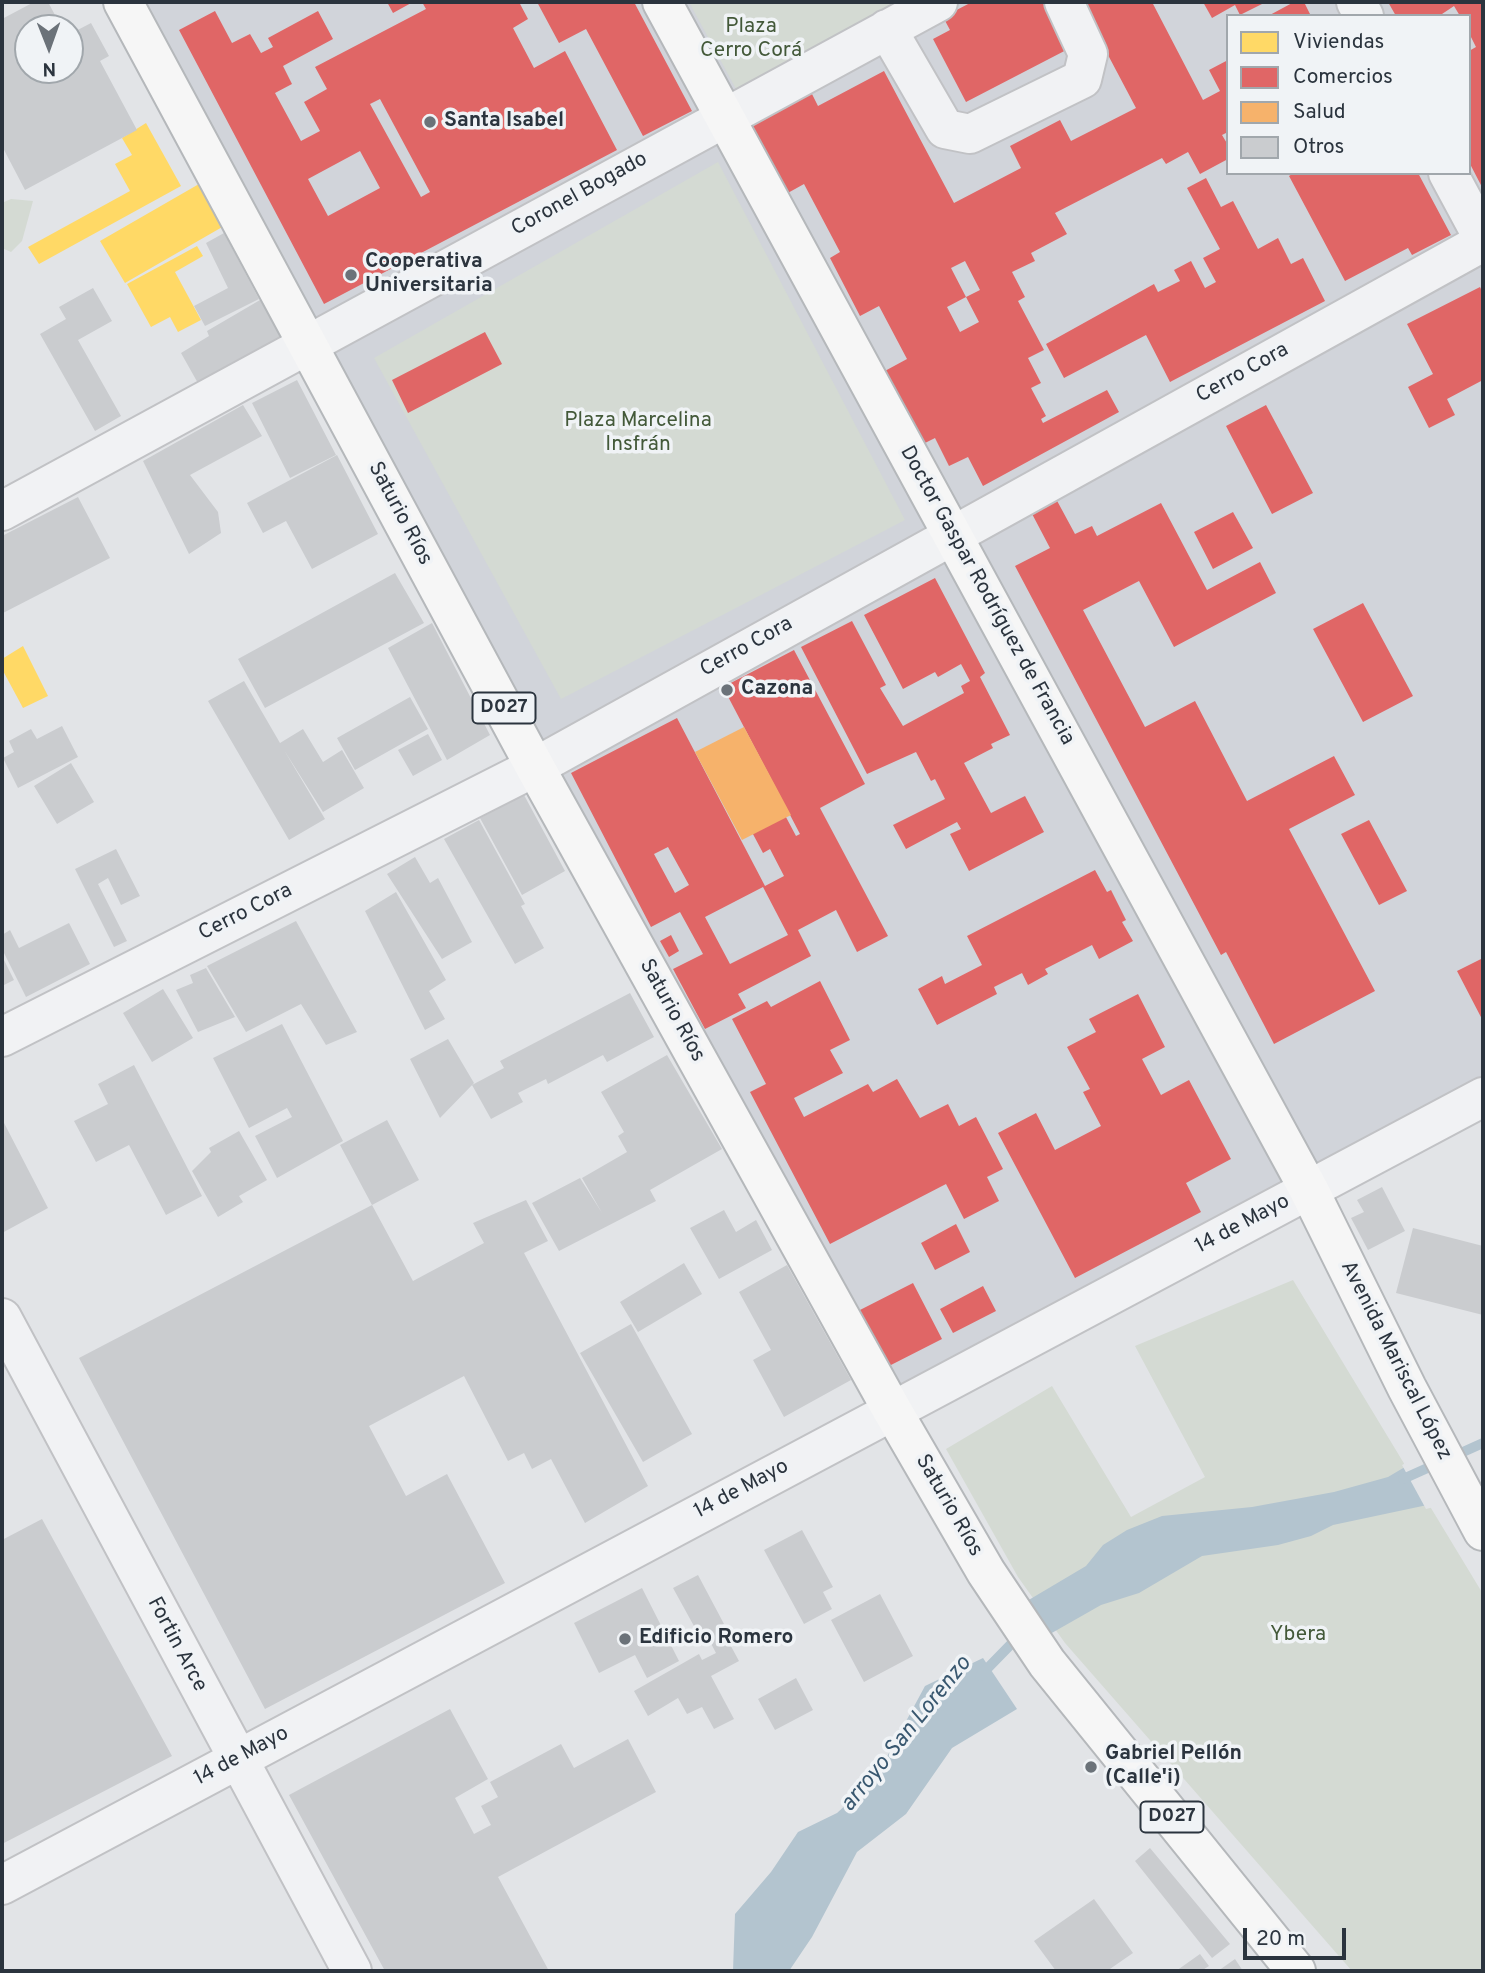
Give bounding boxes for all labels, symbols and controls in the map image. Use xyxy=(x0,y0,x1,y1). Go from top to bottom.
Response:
north arrow xyxy=(14,14,84,84)
legend xyxy=(1226,14,1471,175)
park label: Plaza Cerro Corá xyxy=(700,15,802,65)
text: Viviendas xyxy=(1293,29,1384,56)
text: N xyxy=(42,56,56,80)
text: Comercios xyxy=(1293,64,1393,91)
text: Salud xyxy=(1293,99,1346,126)
place label: Santa Isabel xyxy=(444,109,564,135)
marker: Santa Isabel xyxy=(422,114,438,130)
text: Otros xyxy=(1293,134,1344,161)
street label: Coronel Bogado xyxy=(508,147,652,243)
place label: Cooperativa Universitaria xyxy=(365,250,493,300)
marker: Cooperativa Universitaria xyxy=(343,267,359,283)
street label: Cerro Cora xyxy=(1192,338,1294,410)
park label: Plaza Marcelina Insfrán xyxy=(564,409,712,459)
street label: Doctor Gaspar Rodríguez de Francia xyxy=(893,442,1079,750)
street label: Saturio Ríos xyxy=(361,458,437,570)
street label: Cerro Cora xyxy=(696,612,798,684)
place label: Cazona xyxy=(741,677,813,703)
marker: Cazona xyxy=(719,682,735,698)
road number: D027 xyxy=(472,692,536,723)
street label: Cerro Cora xyxy=(195,879,297,947)
street label: Saturio Ríos xyxy=(632,955,710,1067)
street label: 14 de Mayo xyxy=(1191,1190,1295,1260)
street label: Avenida Mariscal López xyxy=(1334,1257,1456,1465)
street label: Saturio Ríos xyxy=(909,1451,987,1561)
street label: 14 de Mayo xyxy=(690,1455,794,1525)
street label: Fortin Arce xyxy=(141,1593,211,1697)
park label: Ybera xyxy=(1270,1623,1326,1649)
place label: Edificio Romero xyxy=(639,1626,793,1652)
marker: Edificio Romero xyxy=(617,1631,633,1647)
water label: arroyo San Lorenzo xyxy=(836,1652,978,1818)
street label: 14 de Mayo xyxy=(190,1722,294,1792)
place label: Gabriel Pellón (Calle'i) xyxy=(1105,1742,1242,1792)
marker: Gabriel Pellón (Calle'i) xyxy=(1083,1759,1099,1775)
road number: D027 xyxy=(1140,1801,1204,1832)
scale bar xyxy=(1247,1913,1350,1957)
text: 20 m xyxy=(1256,1926,1305,1953)

